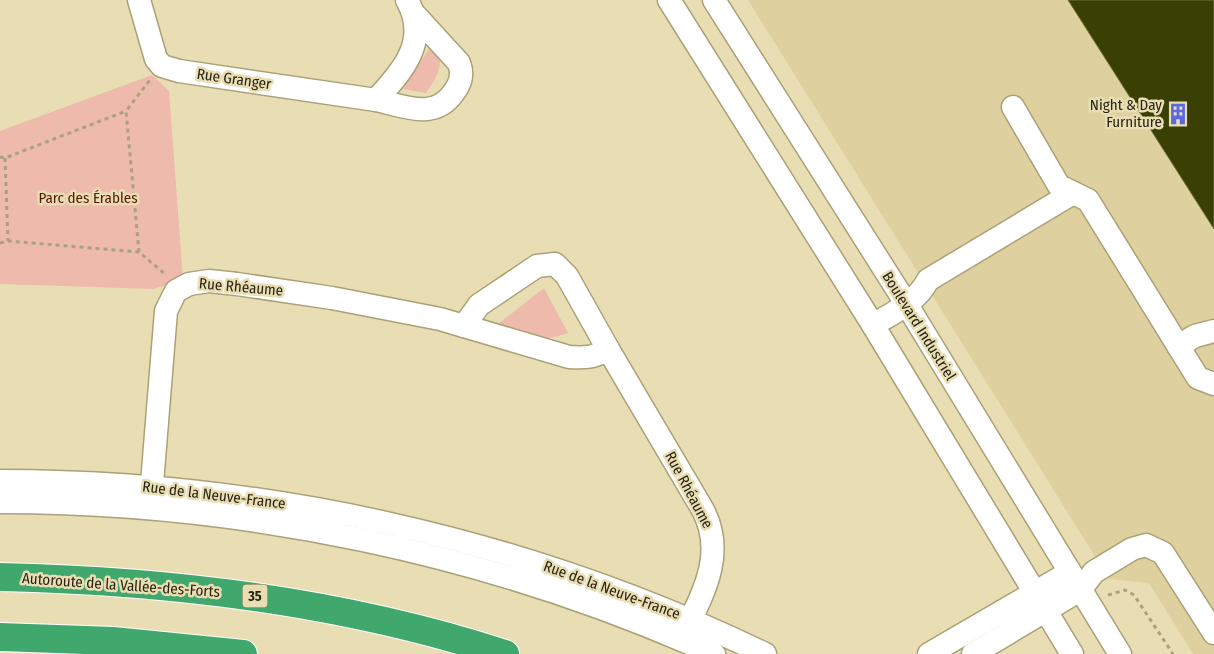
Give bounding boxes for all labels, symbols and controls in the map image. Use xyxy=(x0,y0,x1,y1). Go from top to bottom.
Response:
street label: Rue Granger xyxy=(196,65,273,93)
place label: Night & Day Furniture xyxy=(1090,96,1162,131)
building icon: Night & Day Furniture xyxy=(1165,101,1191,127)
park label: Parc des Érables xyxy=(38,189,138,207)
street label: Boulevard Industriel xyxy=(878,268,960,384)
street label: Rue Rhéaume xyxy=(198,274,284,300)
street label: Rue Rhéaume xyxy=(661,448,717,532)
street label: Rue de la Neuve-France xyxy=(141,477,287,513)
street label: Rue de la Neuve-France xyxy=(541,557,683,623)
street label: Autoroute de la Vallée-des-Forts xyxy=(21,569,221,601)
road number: 35 xyxy=(242,584,268,608)

